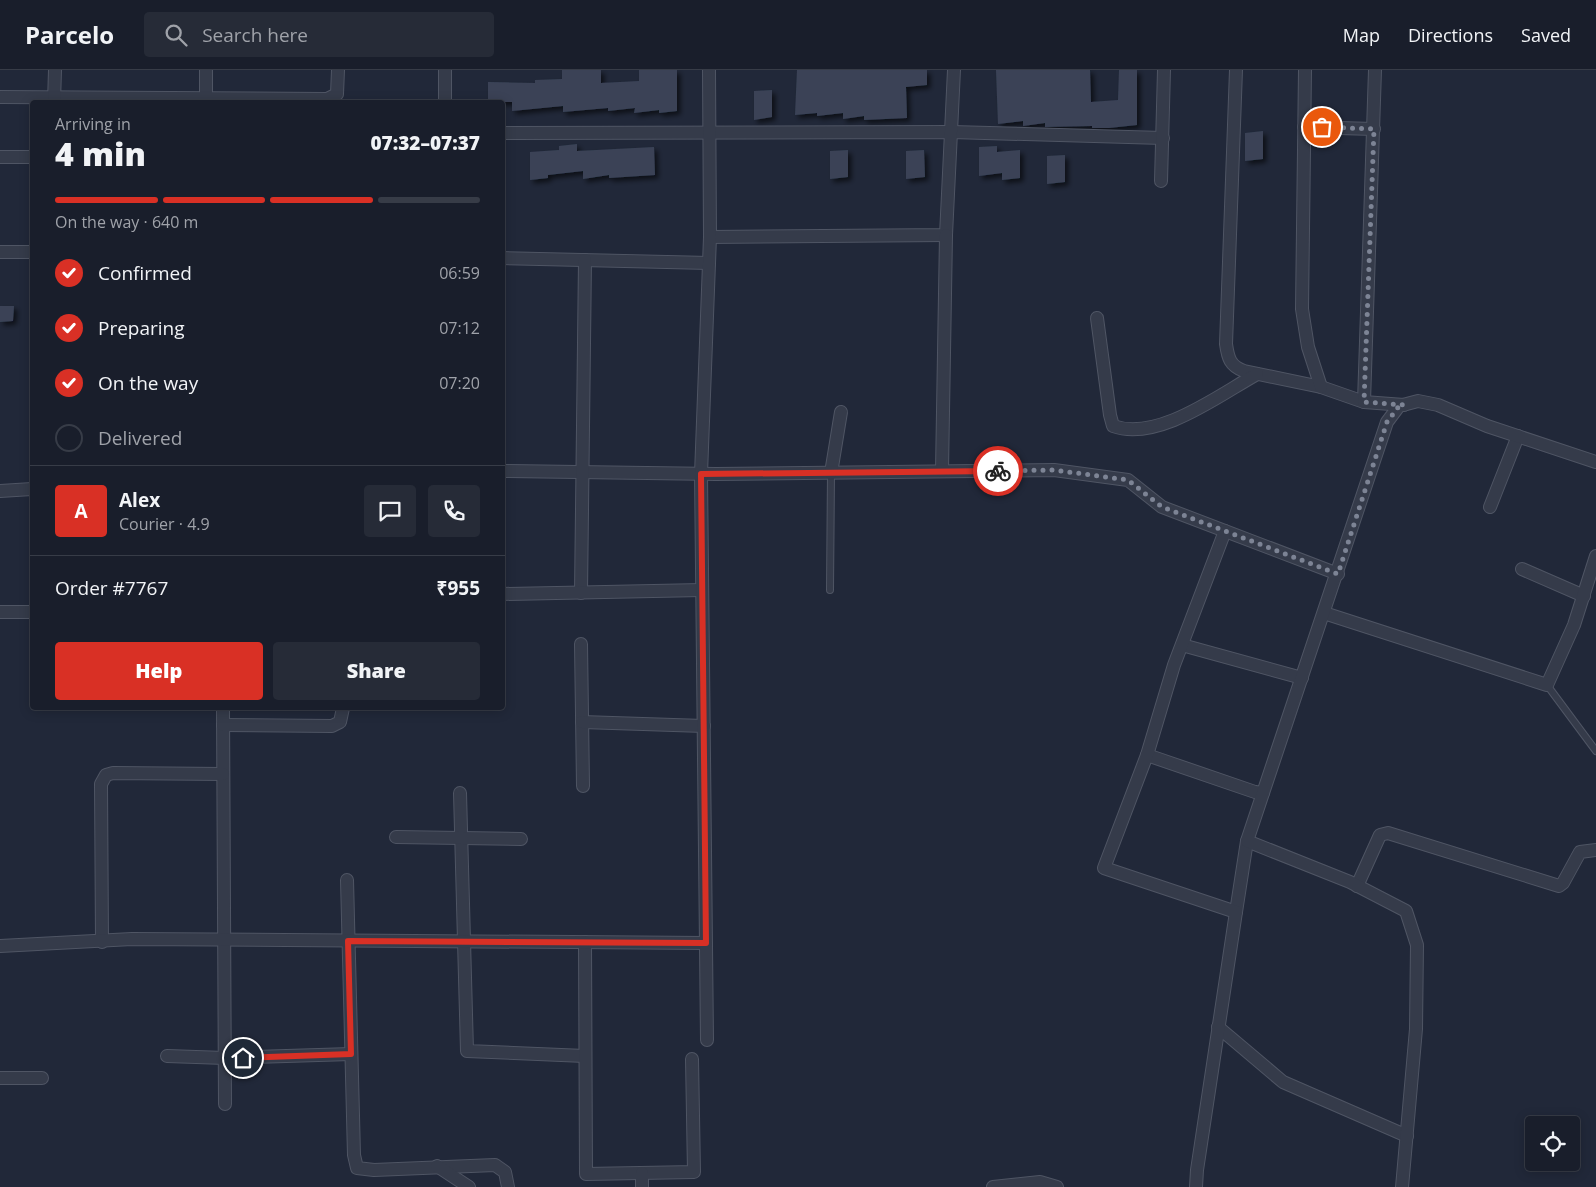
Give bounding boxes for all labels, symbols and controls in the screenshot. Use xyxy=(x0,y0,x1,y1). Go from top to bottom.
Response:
search box xyxy=(144,12,494,57)
text: Parcelo xyxy=(25,18,114,51)
icon: search xyxy=(162,21,190,49)
text: Search here xyxy=(202,22,308,48)
text: Map xyxy=(1343,23,1380,47)
text: Directions xyxy=(1408,23,1493,47)
text: Saved xyxy=(1521,23,1571,47)
pin xyxy=(1301,106,1343,148)
text: Arriving in xyxy=(55,113,131,135)
icon: bag xyxy=(1308,113,1336,141)
text: 07:32–07:37 xyxy=(370,130,480,156)
text: 4 min xyxy=(55,132,146,175)
text: On the way · 640 m xyxy=(55,211,198,233)
icon: check xyxy=(55,259,83,287)
text: Confirmed xyxy=(98,260,192,286)
text: 06:59 xyxy=(439,262,480,284)
icon: check xyxy=(55,314,83,342)
text: Preparing xyxy=(98,315,185,341)
text: 07:12 xyxy=(439,317,480,339)
icon: check xyxy=(55,369,83,397)
text: On the way xyxy=(98,370,198,396)
text: 07:20 xyxy=(439,372,480,394)
text: Delivered xyxy=(98,425,182,451)
courier xyxy=(973,446,1023,496)
icon: bike xyxy=(984,457,1012,485)
button: chat xyxy=(364,485,416,537)
button: phone xyxy=(428,485,480,537)
text: Alex xyxy=(119,487,160,513)
text: A xyxy=(74,498,88,524)
text: Courier · 4.9 xyxy=(119,513,210,535)
text: Order #7767 xyxy=(55,575,168,601)
text: ₹955 xyxy=(437,575,480,601)
button: Help xyxy=(55,642,263,700)
button: Share xyxy=(273,642,480,700)
pin xyxy=(222,1037,264,1079)
icon: home xyxy=(229,1044,257,1072)
map controls xyxy=(1525,1116,1580,1171)
button: locate xyxy=(1525,1116,1580,1171)

